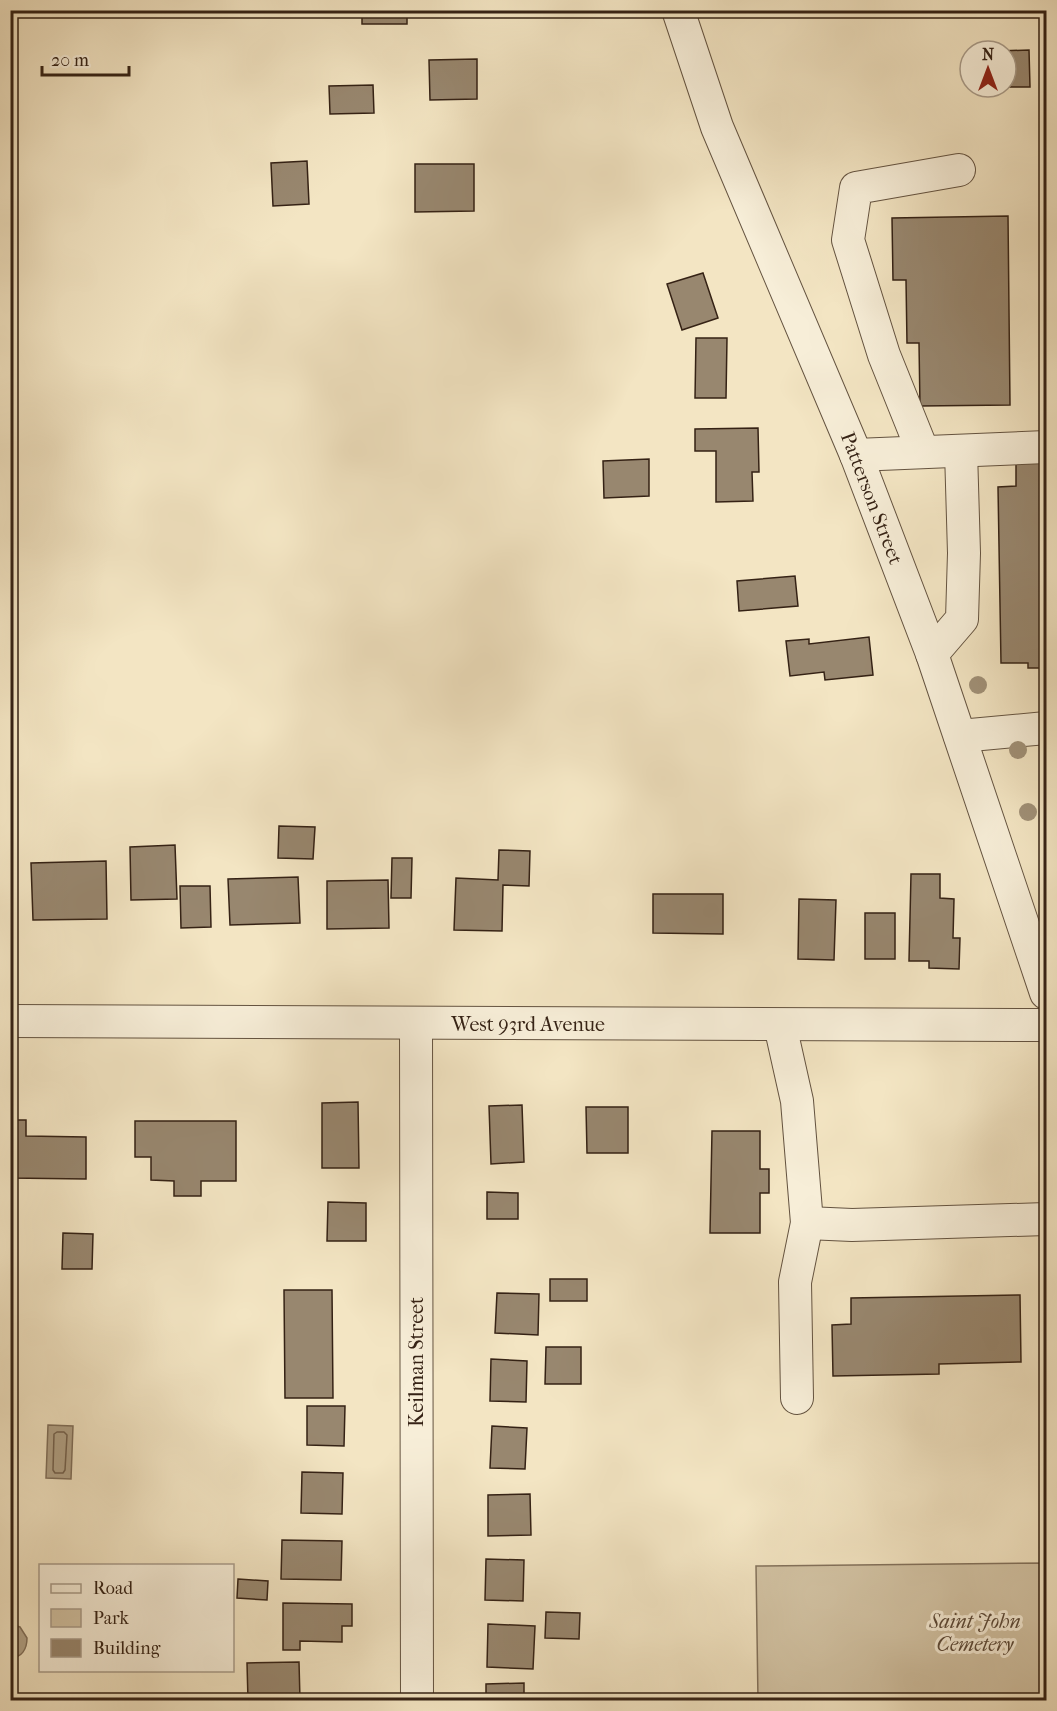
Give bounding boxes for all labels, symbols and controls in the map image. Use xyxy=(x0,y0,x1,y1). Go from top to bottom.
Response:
scale bar xyxy=(42,39,129,77)
north arrow xyxy=(958,39,1018,99)
text: N xyxy=(982,45,995,64)
text: 20 m xyxy=(51,50,89,71)
street label: Patterson Street xyxy=(836,429,907,568)
street label: West 93rd Avenue xyxy=(450,1013,605,1036)
street label: Keilman Street xyxy=(405,1297,428,1427)
legend xyxy=(39,1564,234,1672)
text: Road xyxy=(93,1578,133,1599)
text: Park xyxy=(93,1608,130,1629)
park label: Saint John Cemetery xyxy=(928,1610,1021,1656)
text: Building xyxy=(93,1638,161,1659)

